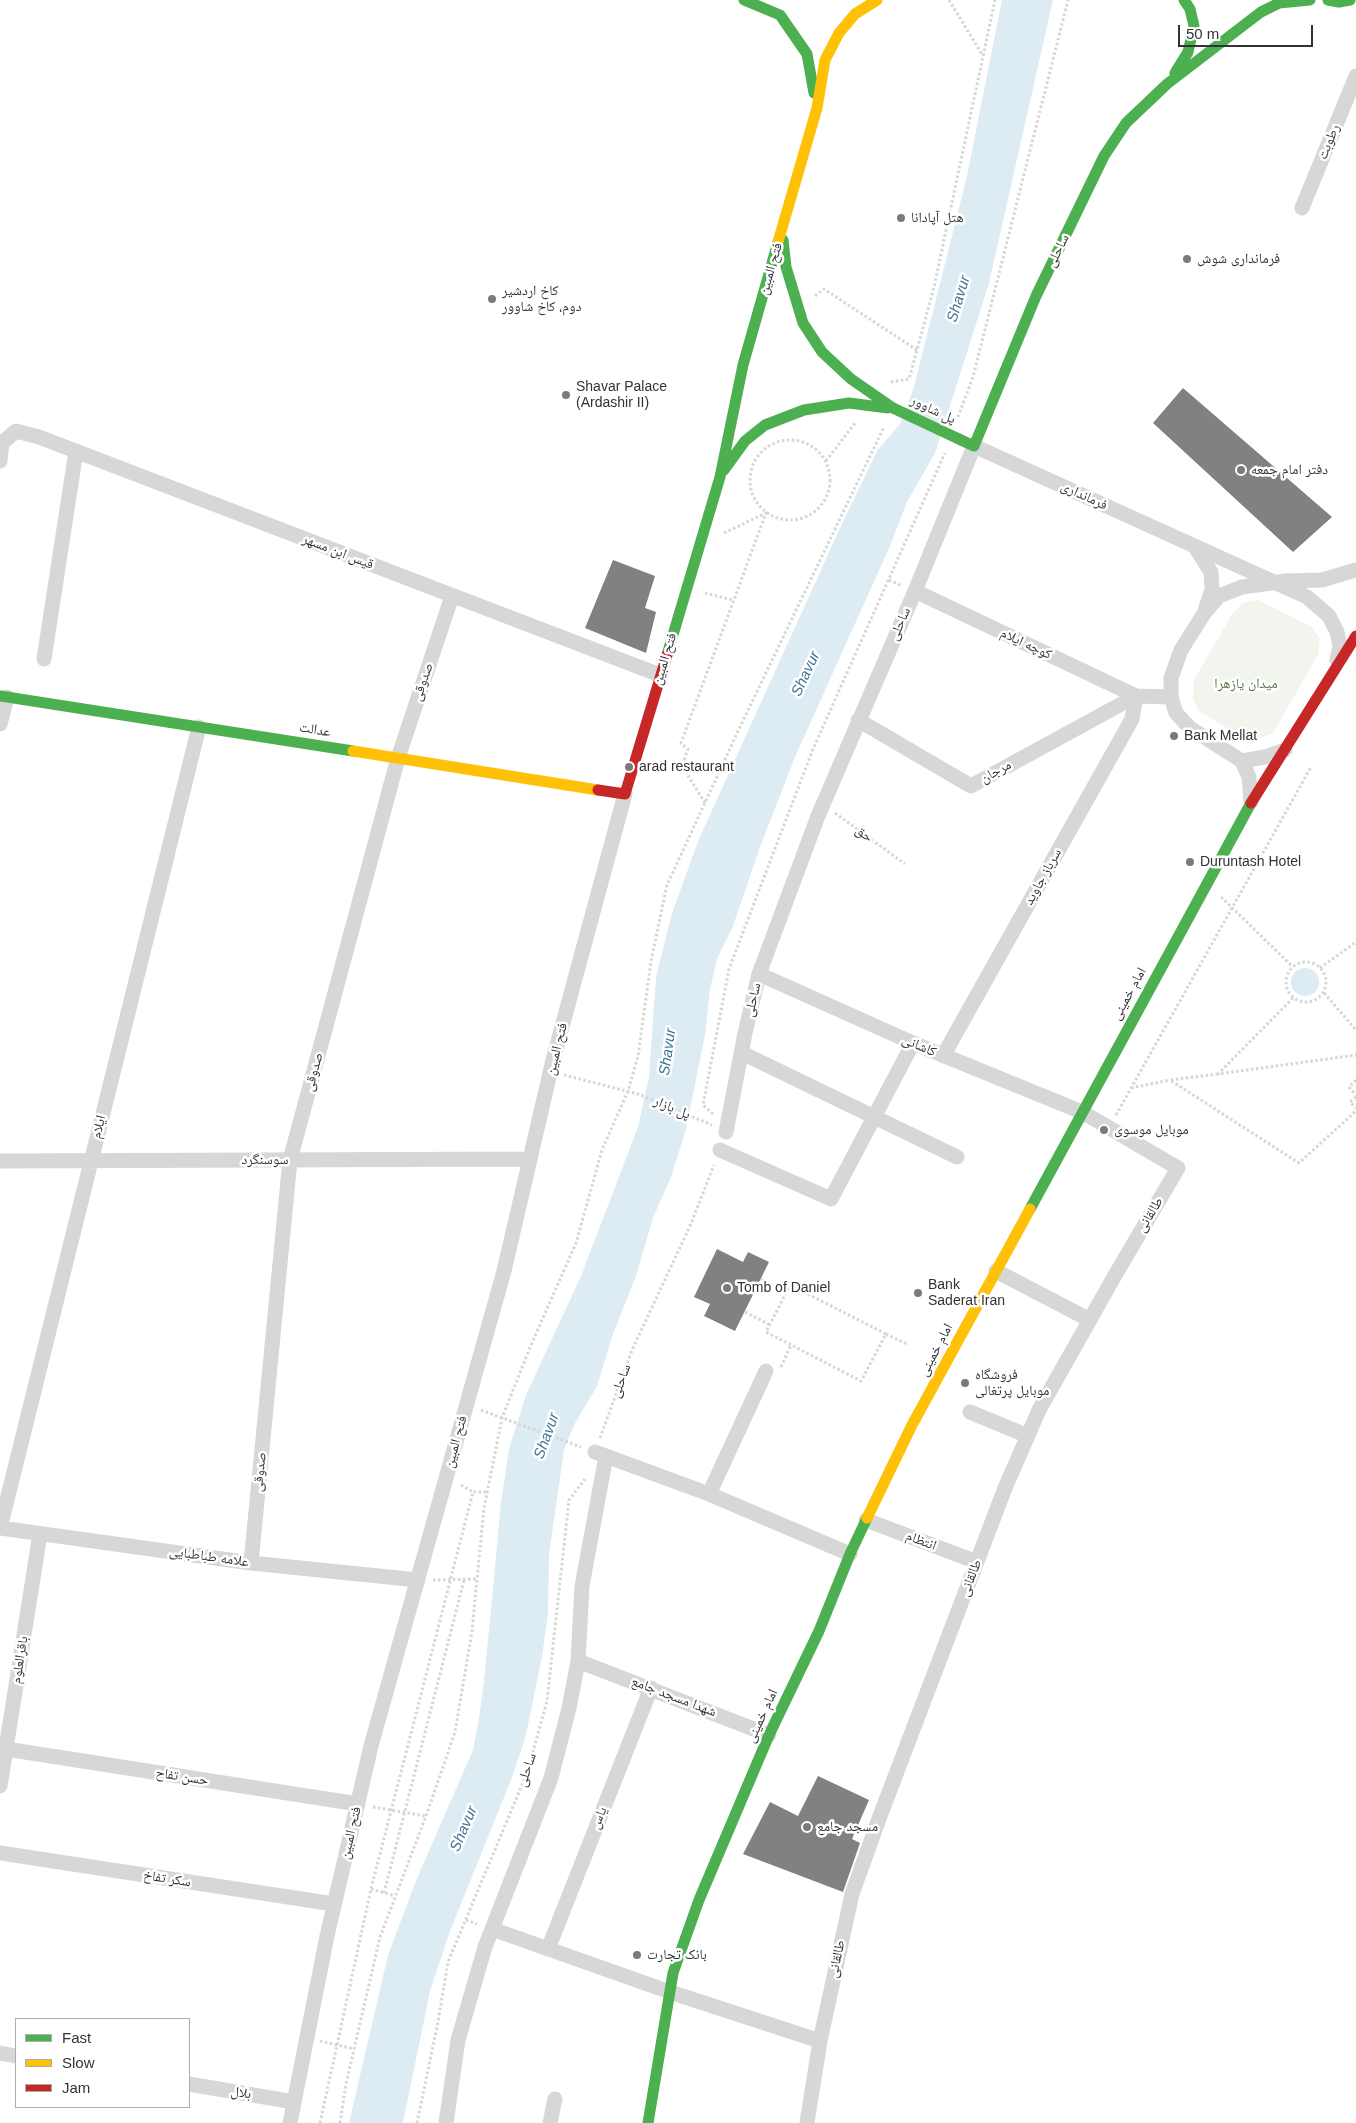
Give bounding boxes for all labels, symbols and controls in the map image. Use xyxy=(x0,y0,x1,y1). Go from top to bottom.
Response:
scale bar xyxy=(1181,15,1316,47)
text: 50 m xyxy=(1186,25,1219,42)
street label: رطوبت xyxy=(1314,122,1344,162)
place label: هتل آپادانا xyxy=(911,210,964,226)
marker: هتل آپادانا xyxy=(895,212,907,224)
street label: ساحلی xyxy=(1043,232,1073,270)
street label: فتح المبین xyxy=(756,241,786,297)
place label: فرمانداری شوش xyxy=(1197,251,1280,267)
marker: فرمانداری شوش xyxy=(1181,253,1193,265)
water label: Shavur xyxy=(943,274,975,324)
place label: کاخ اردشیر دوم، کاخ شاوور xyxy=(502,283,581,316)
marker: کاخ اردشیر دوم، کاخ شاوور xyxy=(486,293,498,305)
place label: Shavar Palace (Ardashir II) xyxy=(576,379,667,412)
marker: Shavar Palace (Ardashir II) xyxy=(560,389,572,401)
street label: پل شاوور xyxy=(908,392,958,428)
place label: دفتر امام جمعه xyxy=(1251,462,1328,478)
marker: دفتر امام جمعه xyxy=(1235,464,1247,476)
street label: فرمانداری xyxy=(1058,478,1110,514)
street label: قیس ابن مسهر xyxy=(300,531,376,573)
street label: ساحلی xyxy=(885,605,915,643)
street label: کوچه ایلام xyxy=(998,625,1054,663)
street label: فتح المبین xyxy=(649,631,681,687)
water label: Shavur xyxy=(788,649,824,699)
street label: صدوقی xyxy=(409,661,437,703)
park label: میدان یازهرا xyxy=(1214,676,1278,692)
street label: عدالت xyxy=(298,719,332,741)
place label: Bank Mellat xyxy=(1184,728,1257,744)
marker: Bank Mellat xyxy=(1168,730,1180,742)
street label: مرجان xyxy=(978,757,1014,787)
place label: arad restaurant xyxy=(639,759,734,775)
marker: arad restaurant xyxy=(623,761,635,773)
street label: حق xyxy=(852,822,876,846)
street label: سرباز جاوید xyxy=(1021,846,1065,908)
place label: Duruntash Hotel xyxy=(1200,854,1301,870)
marker: Duruntash Hotel xyxy=(1184,856,1196,868)
street label: امام خمینی xyxy=(1108,965,1150,1023)
street label: ساحلی xyxy=(741,981,765,1019)
street label: فتح المبین xyxy=(542,1021,572,1077)
water label: Shavur xyxy=(656,1027,680,1077)
street label: کاشانی xyxy=(899,1031,939,1061)
street label: صدوقی xyxy=(301,1051,327,1093)
street label: پل بازار xyxy=(651,1093,693,1123)
street label: ایلام xyxy=(88,1114,110,1140)
place label: موبایل موسوى xyxy=(1114,1122,1189,1138)
marker: موبایل موسوى xyxy=(1098,1124,1110,1136)
street label: سوسنگرد xyxy=(242,1152,288,1168)
street label: طالقانی xyxy=(1133,1194,1167,1236)
place label: Bank Saderat Iran xyxy=(928,1277,1005,1310)
place label: Tomb of Daniel xyxy=(737,1280,830,1296)
marker: Tomb of Daniel xyxy=(721,1282,733,1294)
marker: Bank Saderat Iran xyxy=(912,1287,924,1299)
street label: امام خمینی xyxy=(915,1321,957,1379)
street label: ساحلی xyxy=(607,1362,635,1400)
place label: فروشگاه موبایل پرتغالی xyxy=(975,1367,1049,1400)
marker: فروشگاه موبایل پرتغالی xyxy=(959,1377,971,1389)
water label: Shavur xyxy=(530,1411,564,1461)
street label: فتح المبین xyxy=(441,1414,471,1470)
street label: صدوقی xyxy=(250,1451,270,1493)
street label: انتظام xyxy=(903,1528,939,1554)
street label: علامه طباطبایی xyxy=(168,1543,250,1571)
street label: طالقانی xyxy=(956,1557,986,1599)
street label: باقرالعلوم xyxy=(8,1635,32,1685)
street label: شهدا مسجد جامع xyxy=(629,1673,719,1721)
street label: امام خمینی xyxy=(742,1686,782,1746)
street label: ساحلی xyxy=(514,1751,540,1789)
street label: حسن تفاح xyxy=(155,1765,209,1789)
water label: Shavur xyxy=(446,1804,482,1854)
street label: یاس xyxy=(587,1804,611,1832)
street label: فتح المبین xyxy=(337,1805,365,1861)
place label: مسجد جامع xyxy=(817,1819,878,1835)
marker: مسجد جامع xyxy=(801,1821,813,1833)
street label: سکر تفاخ xyxy=(142,1867,192,1891)
street label: طالقانی xyxy=(825,1939,849,1979)
place label: بانک تجارت xyxy=(647,1947,707,1963)
marker: بانک تجارت xyxy=(631,1949,643,1961)
legend xyxy=(15,2018,190,2108)
text: Fast xyxy=(62,2029,91,2046)
text: Slow xyxy=(62,2054,95,2071)
text: Jam xyxy=(62,2079,90,2096)
street label: بلال xyxy=(229,2083,253,2103)

